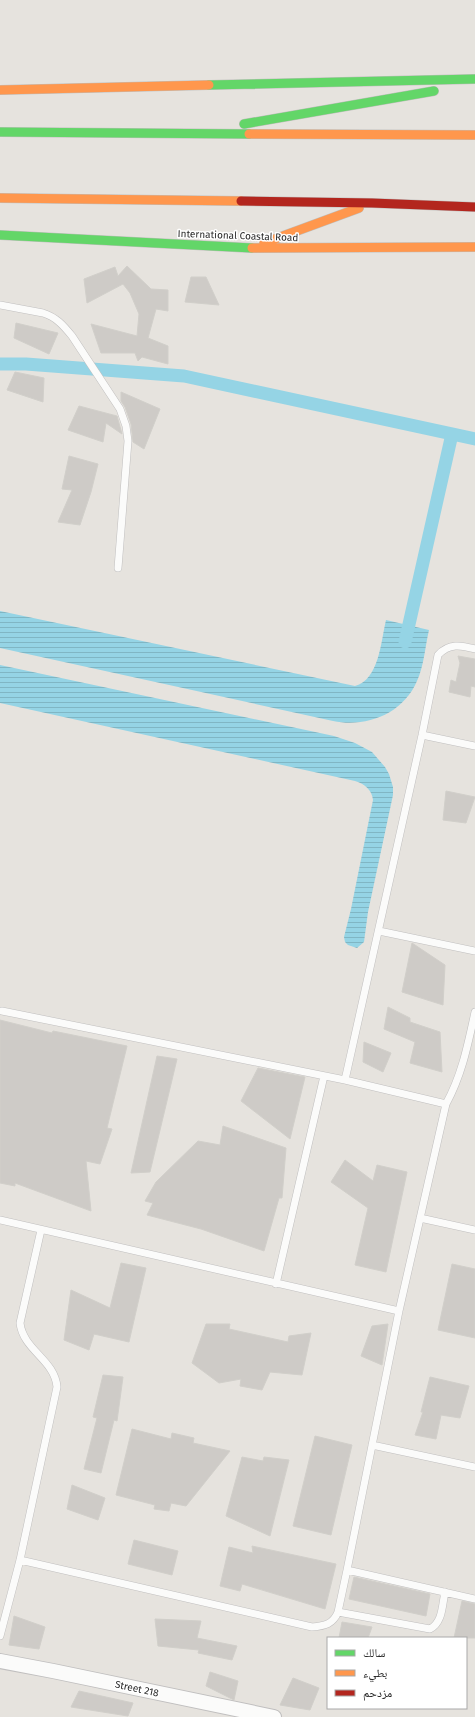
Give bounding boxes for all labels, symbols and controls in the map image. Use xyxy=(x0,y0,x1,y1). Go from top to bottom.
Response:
street label: International Coastal Road xyxy=(177,228,298,244)
legend xyxy=(327,1637,467,1709)
text: سالك xyxy=(363,1646,385,1660)
text: بطيء xyxy=(363,1666,387,1683)
street label: Street 218 xyxy=(114,1679,160,1700)
text: مزدحم xyxy=(363,1686,392,1701)

